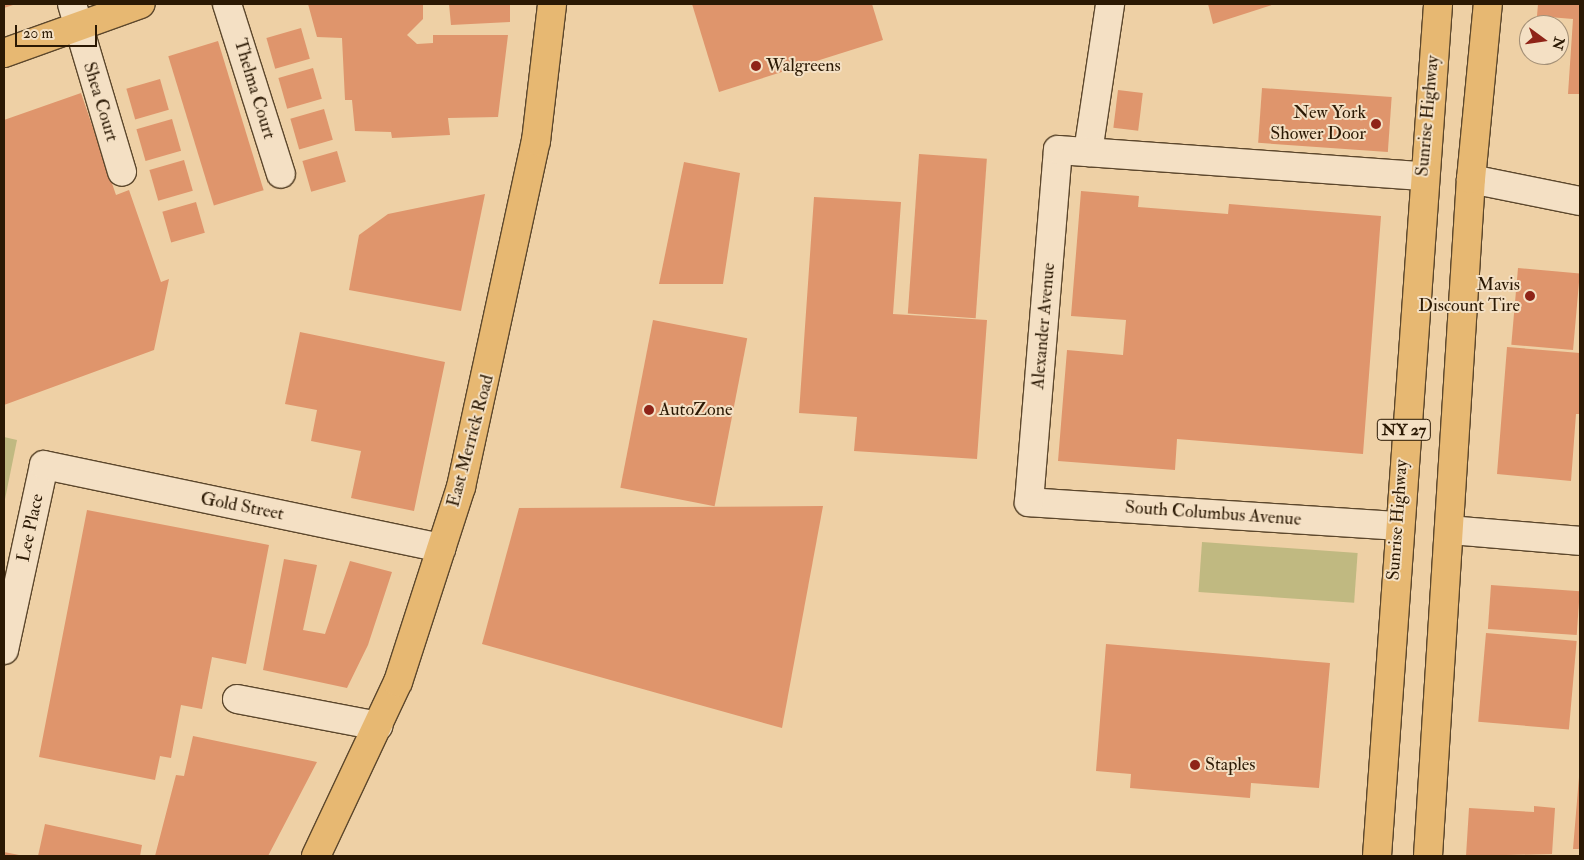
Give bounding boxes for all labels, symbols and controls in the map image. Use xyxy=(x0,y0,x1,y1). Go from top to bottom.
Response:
scale bar xyxy=(18,15,100,47)
north arrow xyxy=(1519,15,1569,65)
text: 20 m xyxy=(23,24,53,43)
text: N xyxy=(1548,35,1568,52)
street label: Thelma Court xyxy=(228,36,280,142)
place label: Walgreens xyxy=(766,55,841,77)
street label: Sunrise Highway xyxy=(1412,55,1444,177)
street label: Shea Court xyxy=(78,60,122,144)
marker: Walgreens xyxy=(750,60,762,72)
place label: New York Shower Door xyxy=(1270,103,1366,146)
marker: New York Shower Door xyxy=(1370,118,1382,130)
street label: Alexander Avenue xyxy=(1028,262,1060,390)
place label: Mavis Discount Tire xyxy=(1418,275,1520,318)
marker: Mavis Discount Tire xyxy=(1524,290,1536,302)
street label: East Merrick Road xyxy=(443,372,499,510)
place label: AutoZone xyxy=(659,399,733,421)
marker: AutoZone xyxy=(643,404,655,416)
road number: NY 27 xyxy=(1376,416,1432,444)
street label: Sunrise Highway xyxy=(1383,459,1413,581)
street label: Gold Street xyxy=(199,488,285,526)
street label: Lee Place xyxy=(13,492,49,564)
street label: South Columbus Avenue xyxy=(1124,497,1302,531)
place label: Staples xyxy=(1205,754,1255,776)
marker: Staples xyxy=(1189,759,1201,771)

